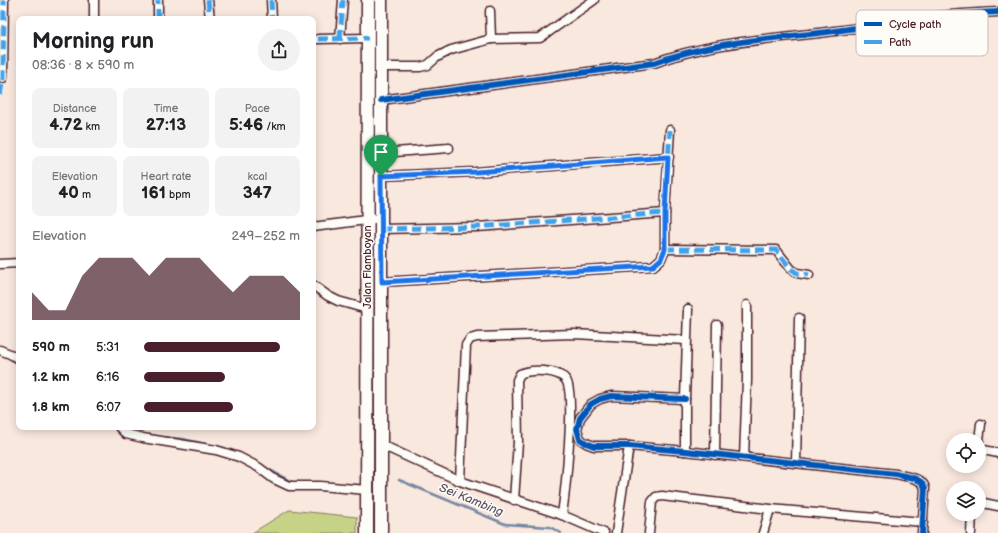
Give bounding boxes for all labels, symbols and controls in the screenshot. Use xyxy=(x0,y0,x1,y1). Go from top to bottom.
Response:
legend xyxy=(856,10,988,56)
text: Cycle path xyxy=(889,18,941,31)
text: Morning run xyxy=(32,28,154,55)
button: share xyxy=(258,29,300,71)
text: Path xyxy=(889,36,911,49)
text: 08:36 · 8 × 590 m xyxy=(32,57,134,73)
text: Distance xyxy=(53,102,97,115)
text: Time xyxy=(154,102,178,115)
text: Pace xyxy=(245,102,270,115)
text: 4.72 xyxy=(49,115,83,135)
text: 27:13 xyxy=(146,115,186,135)
text: 5:46 xyxy=(229,115,263,135)
text: km xyxy=(83,120,100,133)
text: /km xyxy=(263,120,286,133)
pin xyxy=(364,135,398,176)
icon: arrive xyxy=(370,141,392,163)
text: Elevation xyxy=(52,170,98,183)
text: Heart rate xyxy=(141,170,191,183)
text: kcal xyxy=(247,170,267,183)
text: 40 xyxy=(58,183,79,203)
text: 161 xyxy=(141,183,166,203)
text: 347 xyxy=(243,183,272,203)
text: m xyxy=(79,188,91,201)
text: bpm xyxy=(166,188,191,201)
street label: Jalan Flamboyan xyxy=(361,225,374,309)
text: Elevation xyxy=(32,228,86,244)
text: 249–252 m xyxy=(231,228,300,244)
text: 590 m xyxy=(32,339,70,355)
text: 5:31 xyxy=(96,339,119,355)
text: 1.2 km xyxy=(32,369,70,385)
text: 6:16 xyxy=(96,369,120,385)
text: 1.8 km xyxy=(32,399,70,415)
text: 6:07 xyxy=(96,399,121,415)
map controls xyxy=(946,433,986,521)
button: locate xyxy=(946,433,986,473)
water label: Sei Kambing xyxy=(437,480,505,520)
button: layers xyxy=(946,481,986,521)

